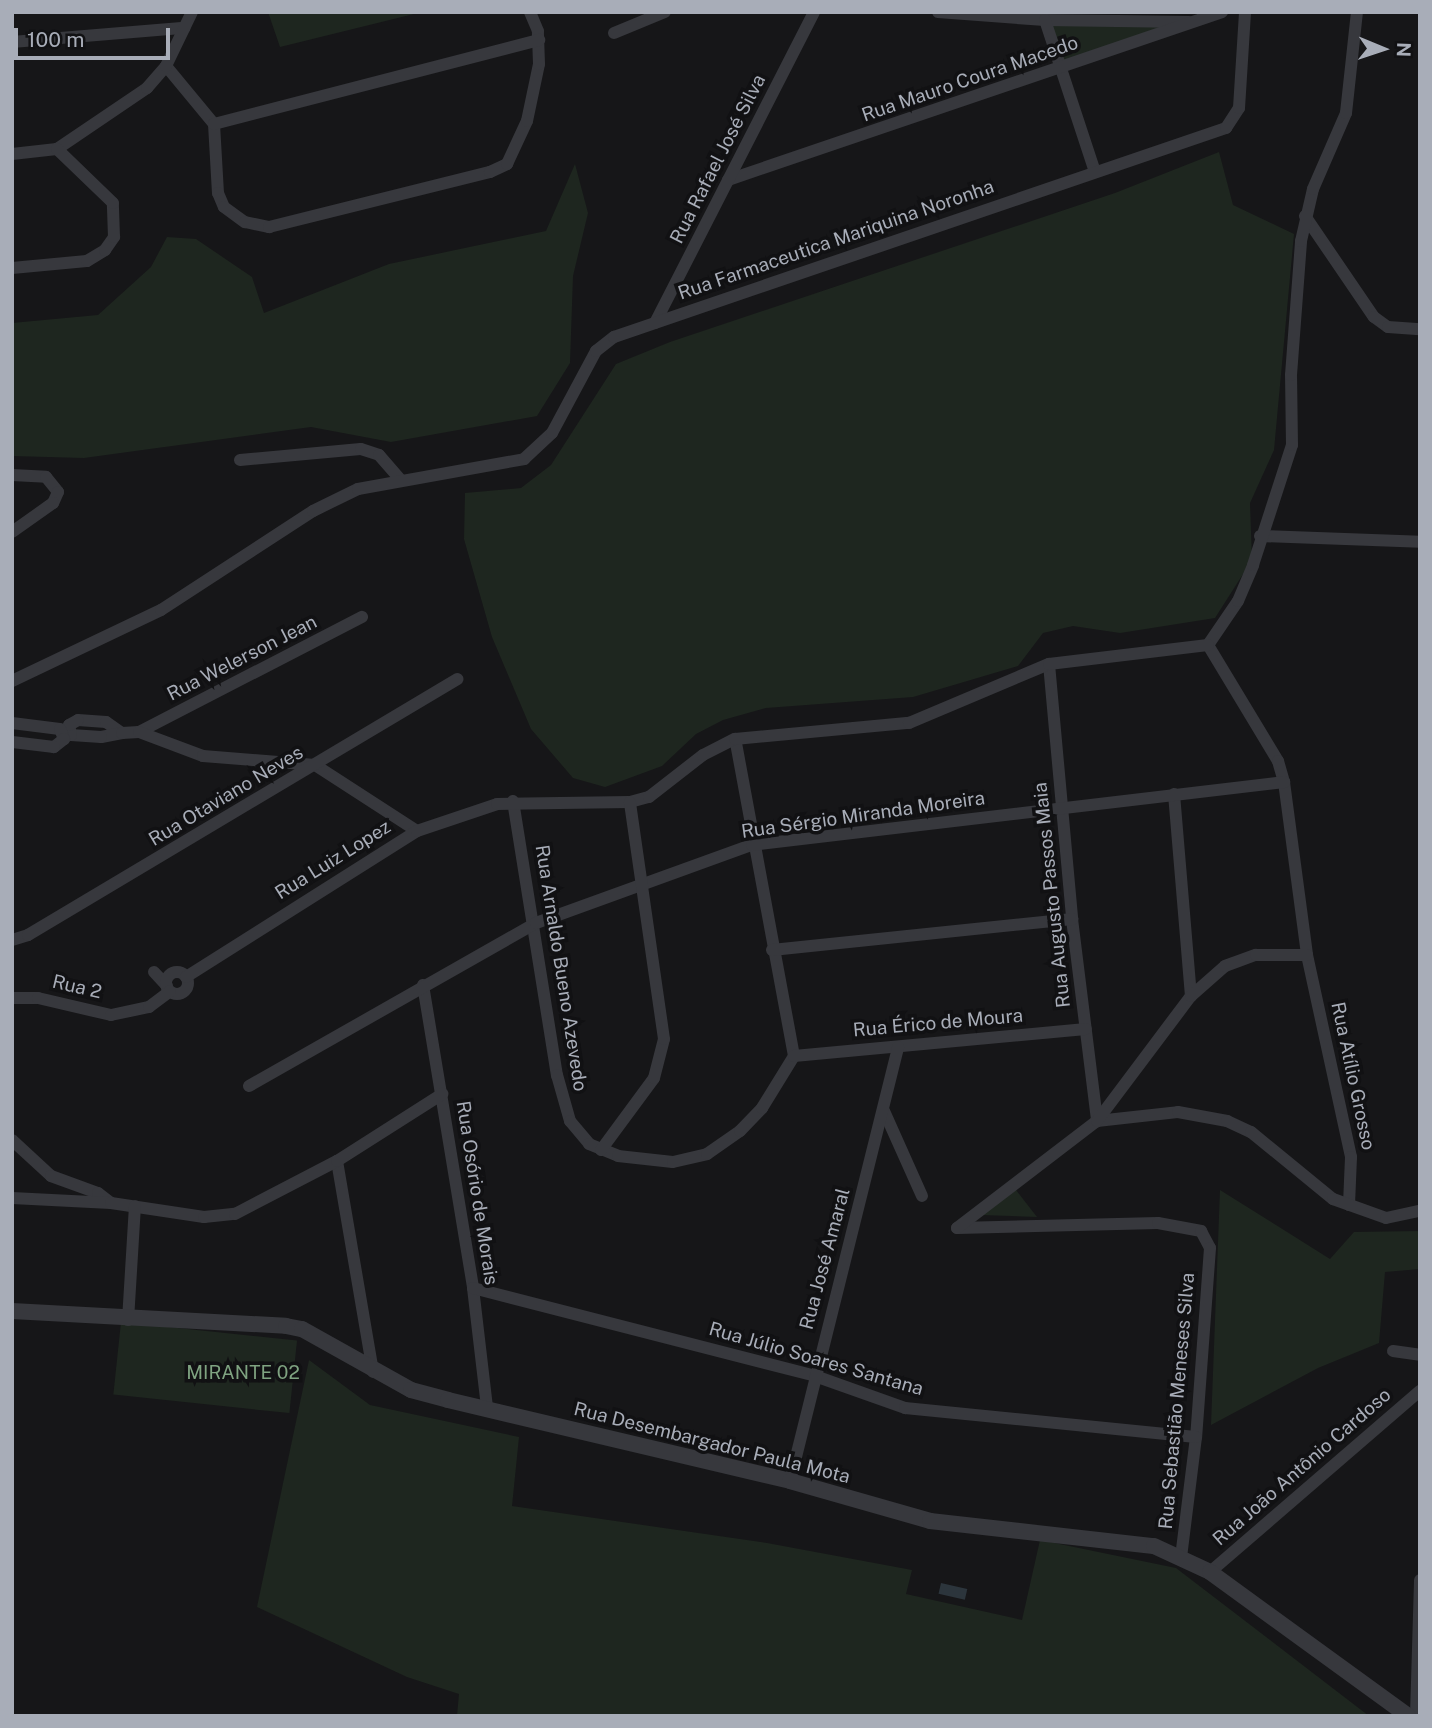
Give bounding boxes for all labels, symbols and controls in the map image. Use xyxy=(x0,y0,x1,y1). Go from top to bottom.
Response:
scale bar xyxy=(18,14,173,58)
north arrow xyxy=(1348,14,1418,84)
text: 100 m xyxy=(27,27,84,52)
street label: Rua Mauro Coura Macedo xyxy=(859,31,1081,127)
text: N xyxy=(1393,42,1415,58)
street label: Rua Rafael José Silva xyxy=(665,71,771,247)
street label: Rua Farmaceutica Mariquina Noronha xyxy=(675,175,997,305)
street label: Rua Welerson Jean xyxy=(163,610,321,706)
street label: Rua Otaviano Neves xyxy=(145,741,307,851)
street label: Rua Augusto Passos Maia xyxy=(1029,781,1075,1009)
street label: Rua Sérgio Miranda Moreira xyxy=(740,787,986,843)
street label: Rua Luiz Lopez xyxy=(271,815,395,905)
street label: Rua Arnaldo Bueno Azevedo xyxy=(530,843,592,1093)
street label: Rua 2 xyxy=(50,970,104,1004)
street label: Rua Atílio Grosso xyxy=(1326,1000,1380,1152)
street label: Rua Érico de Moura xyxy=(852,1004,1024,1042)
street label: Rua Osório de Morais xyxy=(451,1099,503,1287)
street label: Rua José Amaral xyxy=(795,1186,855,1332)
street label: Rua Sebastião Meneses Silva xyxy=(1154,1272,1200,1530)
street label: Rua Júlio Soares Santana xyxy=(706,1317,926,1401)
park label: MIRANTE 02 xyxy=(186,1362,300,1384)
street label: Rua João Antônio Cardoso xyxy=(1208,1383,1396,1551)
street label: Rua Desembargador Paula Mota xyxy=(572,1398,852,1488)

